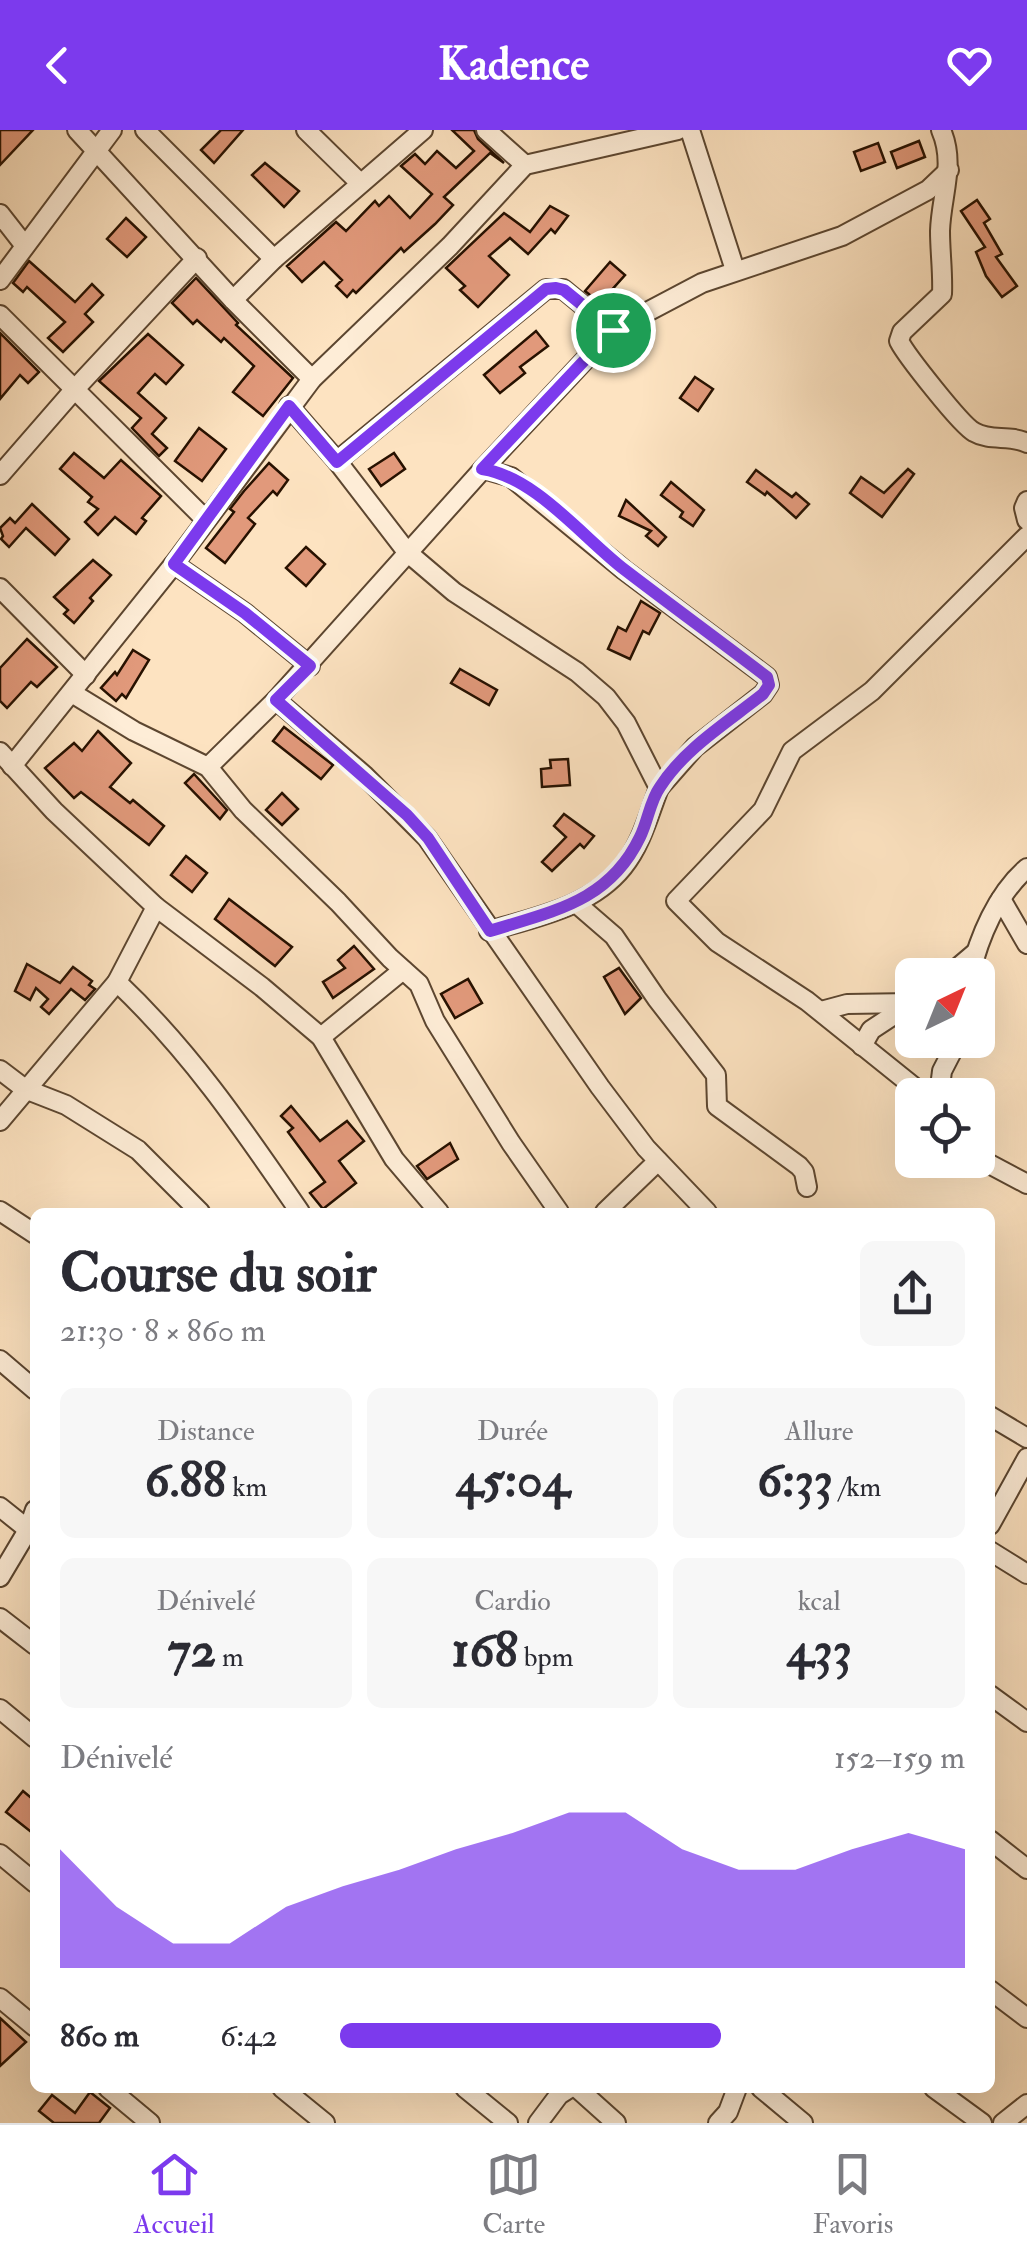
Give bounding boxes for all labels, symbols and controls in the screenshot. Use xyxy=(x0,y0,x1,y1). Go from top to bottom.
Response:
text: Kadence xyxy=(438,37,589,93)
icon: back xyxy=(30,38,85,93)
icon: heart xyxy=(942,38,997,93)
pin xyxy=(571,288,656,373)
icon: arrive xyxy=(586,303,641,358)
north arrow xyxy=(895,958,995,1058)
map controls xyxy=(895,958,995,1178)
button: locate xyxy=(895,1078,995,1178)
text: Course du soir xyxy=(60,1239,377,1308)
button: share xyxy=(860,1241,965,1346)
text: 21:30 · 8 × 860 m xyxy=(60,1311,266,1351)
text: Distance xyxy=(157,1414,255,1449)
text: Durée xyxy=(477,1414,548,1449)
text: Allure xyxy=(785,1414,853,1449)
text: 6.88 xyxy=(144,1449,226,1512)
text: 45:04 xyxy=(456,1449,569,1512)
text: 6:33 xyxy=(757,1449,833,1512)
text: km xyxy=(226,1470,267,1505)
text: /km xyxy=(833,1470,881,1505)
text: Dénivelé xyxy=(157,1584,255,1619)
text: Cardio xyxy=(474,1584,551,1619)
text: kcal xyxy=(798,1584,841,1619)
text: 72 xyxy=(168,1619,216,1682)
text: 168 xyxy=(452,1619,518,1682)
text: 433 xyxy=(786,1619,852,1682)
text: m xyxy=(216,1640,244,1675)
text: bpm xyxy=(518,1640,573,1675)
text: Dénivelé xyxy=(60,1738,173,1778)
text: 152–159 m xyxy=(834,1738,965,1778)
text: 860 m xyxy=(60,2016,139,2056)
text: 6:42 xyxy=(220,2016,278,2056)
tab: Accueil xyxy=(134,2147,215,2242)
tab: Carte xyxy=(482,2147,545,2242)
tab: Favoris xyxy=(813,2147,893,2242)

